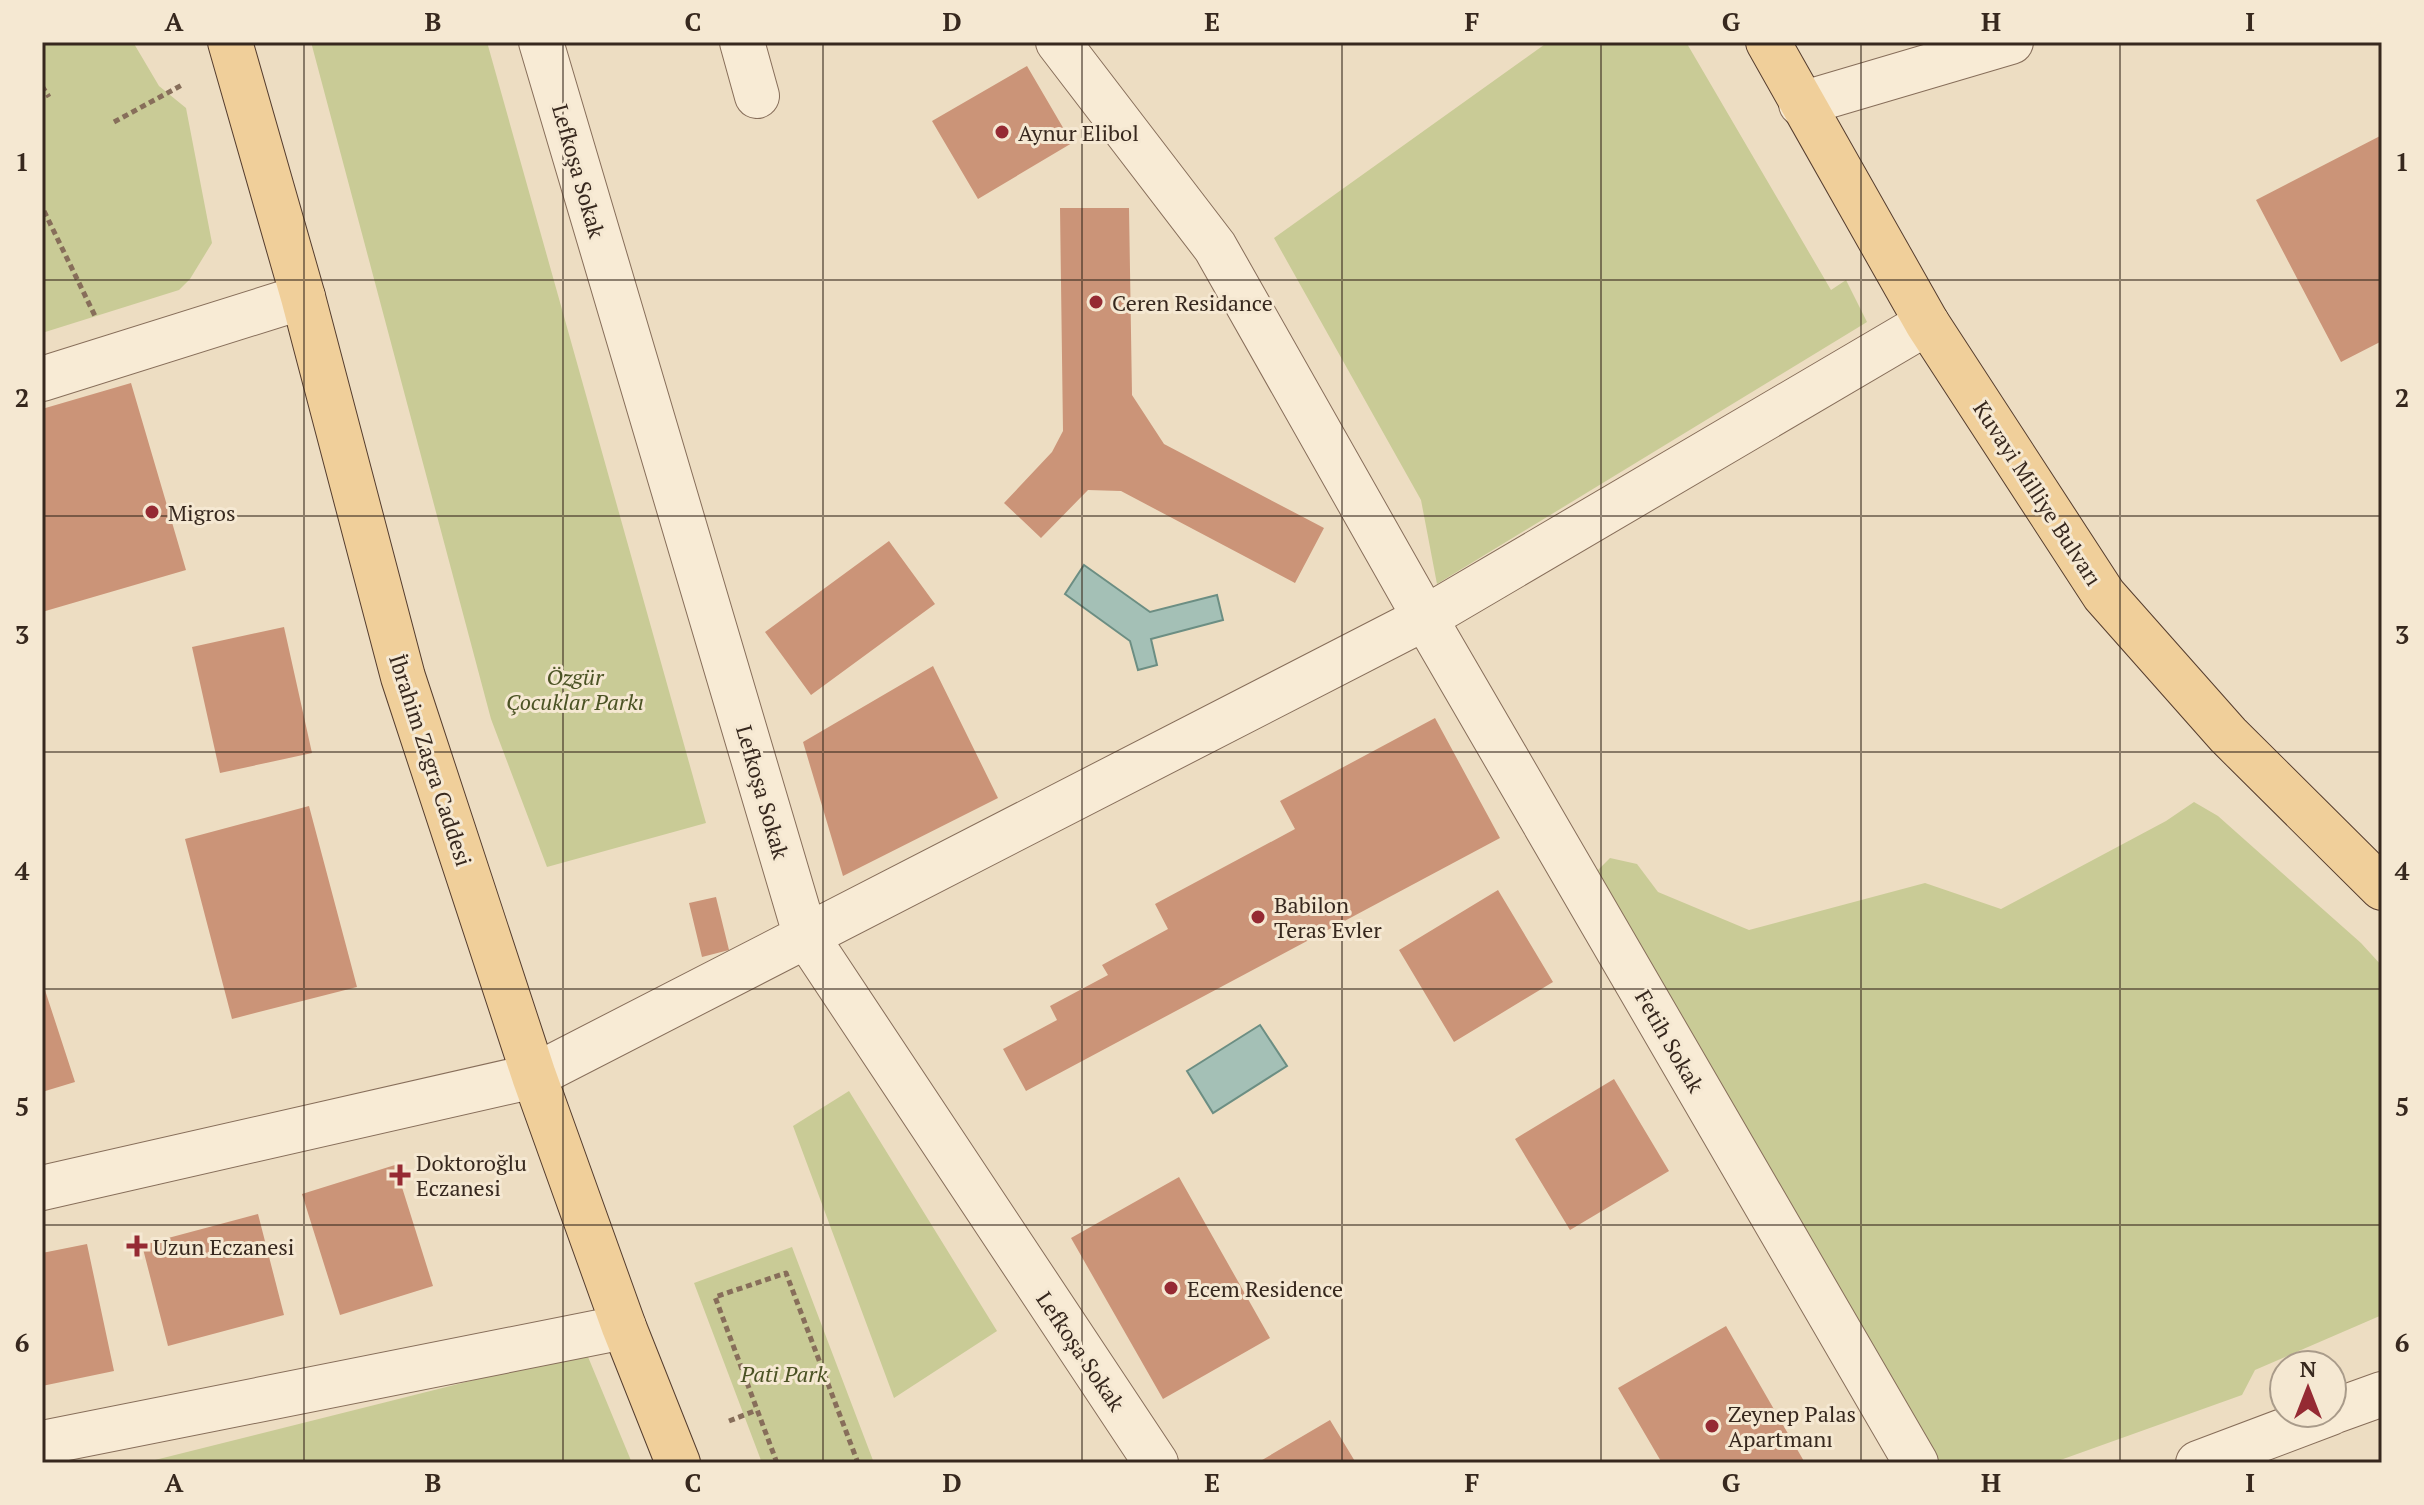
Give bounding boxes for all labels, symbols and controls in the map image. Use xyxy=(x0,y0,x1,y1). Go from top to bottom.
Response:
text: A xyxy=(165,4,184,38)
text: B xyxy=(425,4,441,38)
text: C xyxy=(685,4,701,38)
text: D xyxy=(942,4,962,38)
text: E xyxy=(1204,4,1220,38)
text: F xyxy=(1465,4,1480,38)
text: G xyxy=(1722,4,1741,38)
text: H xyxy=(1981,4,2001,38)
text: I xyxy=(2245,4,2255,38)
street label: Lefkoşa Sokak xyxy=(546,101,612,242)
place label: Aynur Elibol xyxy=(1018,118,1139,147)
marker: Aynur Elibol xyxy=(993,123,1011,141)
text: 1 xyxy=(15,144,29,178)
text: 1 xyxy=(2395,144,2409,178)
place label: Ceren Residance xyxy=(1112,288,1273,317)
marker: Ceren Residance xyxy=(1087,293,1105,311)
text: 2 xyxy=(15,380,29,414)
text: 2 xyxy=(2395,380,2409,414)
street label: Kuvayi Milliye Bulvarı xyxy=(1967,395,2109,591)
place label: Migros xyxy=(168,498,235,527)
marker: Migros xyxy=(143,503,161,521)
text: 3 xyxy=(15,617,29,651)
text: 3 xyxy=(2395,617,2409,651)
street label: İbrahim Zagra Caddesi xyxy=(383,650,479,870)
park label: Özgür Çocuklar Parkı xyxy=(506,662,644,716)
street label: Lefkoşa Sokak xyxy=(730,722,796,863)
text: 4 xyxy=(15,853,30,887)
text: 4 xyxy=(2395,853,2410,887)
place label: Babilon Teras Evler xyxy=(1274,890,1382,944)
marker: Babilon Teras Evler xyxy=(1249,908,1267,926)
street label: Fetih Sokak xyxy=(1629,984,1711,1098)
text: 5 xyxy=(15,1089,29,1123)
text: 5 xyxy=(2395,1089,2409,1123)
place label: Doktoroğlu Eczanesi xyxy=(416,1148,527,1202)
marker: Doktoroğlu Eczanesi xyxy=(391,1166,409,1184)
place label: Uzun Eczanesi xyxy=(153,1232,294,1261)
marker: Uzun Eczanesi xyxy=(128,1237,146,1255)
place label: Ecem Residence xyxy=(1187,1274,1343,1303)
marker: Ecem Residence xyxy=(1162,1279,1180,1297)
street label: Lefkoşa Sokak xyxy=(1030,1286,1132,1417)
text: 6 xyxy=(15,1325,29,1359)
text: 6 xyxy=(2395,1325,2409,1359)
north arrow xyxy=(2268,1349,2348,1429)
text: N xyxy=(2300,1354,2317,1383)
park label: Pati Park xyxy=(740,1359,828,1388)
place label: Zeynep Palas Apartmanı xyxy=(1728,1399,1856,1453)
marker: Zeynep Palas Apartmanı xyxy=(1703,1417,1721,1435)
text: A xyxy=(165,1465,184,1499)
text: B xyxy=(425,1465,441,1499)
text: C xyxy=(685,1465,701,1499)
text: D xyxy=(942,1465,962,1499)
text: E xyxy=(1204,1465,1220,1499)
text: F xyxy=(1465,1465,1480,1499)
text: G xyxy=(1722,1465,1741,1499)
text: H xyxy=(1981,1465,2001,1499)
text: I xyxy=(2245,1465,2255,1499)

